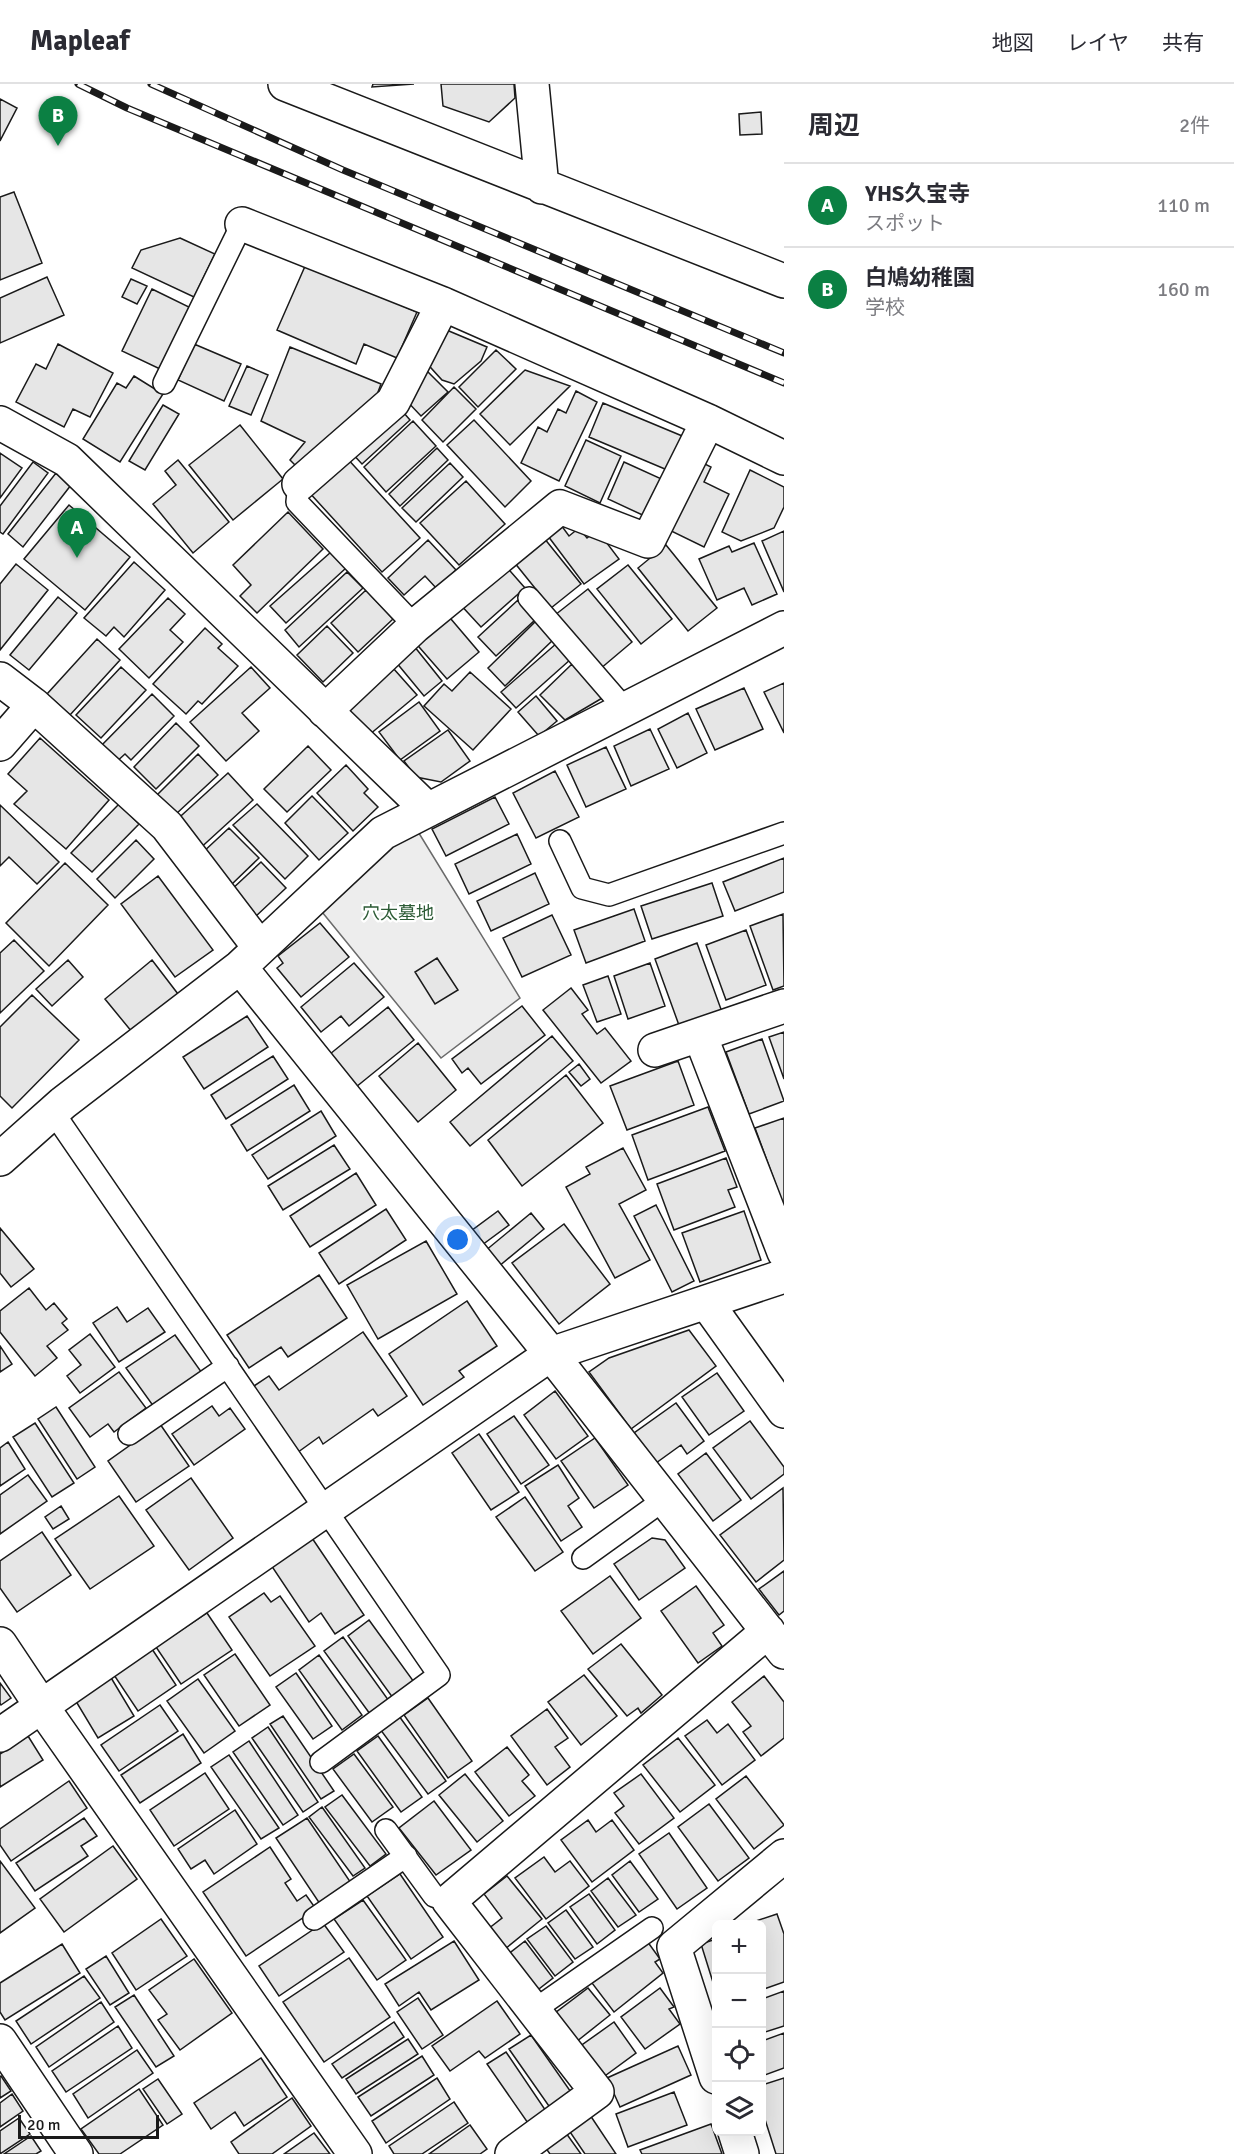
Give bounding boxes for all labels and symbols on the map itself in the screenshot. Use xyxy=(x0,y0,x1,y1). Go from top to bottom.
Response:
pin: B xyxy=(38,97,78,146)
pin: A xyxy=(58,508,97,558)
park label: 穴太墓地 xyxy=(362,902,434,924)
your location xyxy=(443,1225,472,1254)
scale bar xyxy=(18,2112,159,2140)

